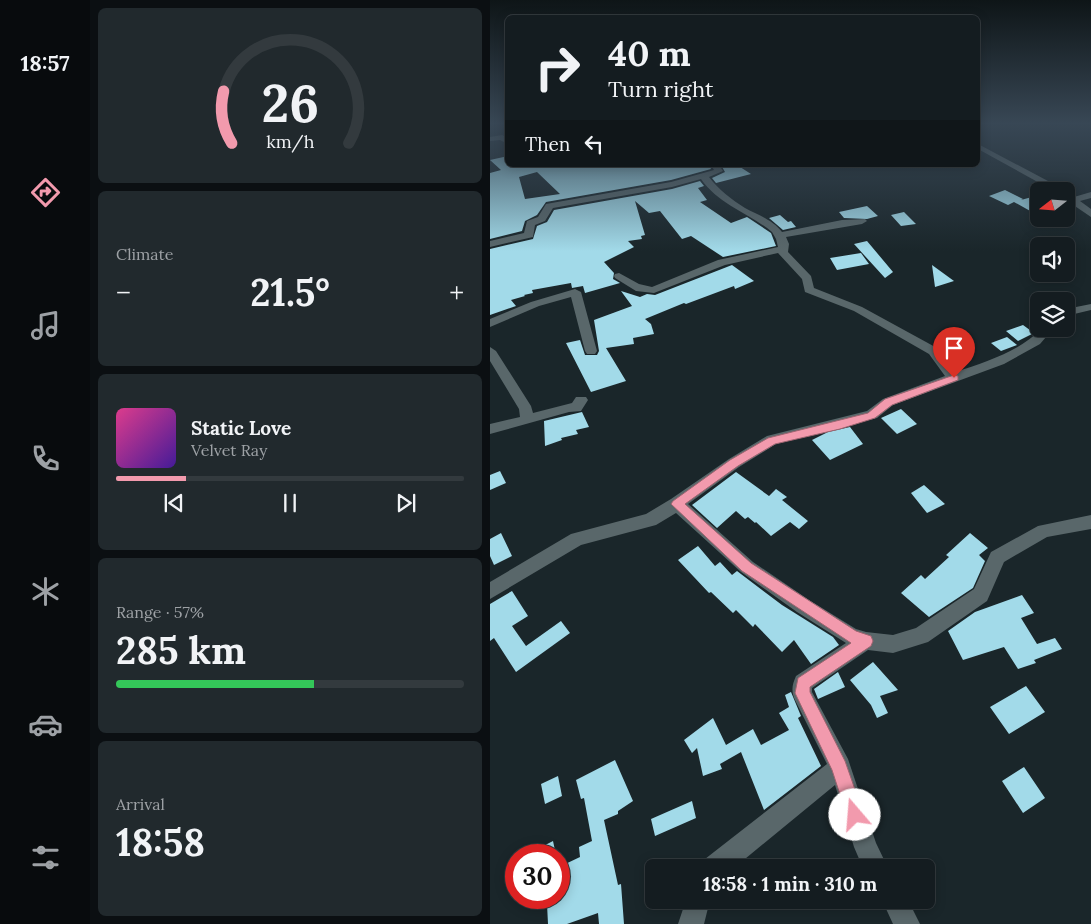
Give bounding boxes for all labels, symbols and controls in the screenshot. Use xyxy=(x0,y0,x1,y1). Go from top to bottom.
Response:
text: 40 m xyxy=(608,31,691,76)
icon: right xyxy=(525,35,590,100)
text: 18:57 xyxy=(20,49,70,77)
text: 26 xyxy=(261,70,319,136)
text: Turn right xyxy=(608,75,713,103)
text: km/h xyxy=(266,130,314,153)
icon: left xyxy=(580,130,608,158)
text: Then xyxy=(525,132,570,156)
icon: directions xyxy=(28,175,63,210)
north arrow xyxy=(1030,182,1075,228)
map controls xyxy=(1030,182,1075,337)
button: sound xyxy=(1030,237,1075,282)
text: Climate xyxy=(116,244,173,264)
text: 21.5° xyxy=(250,268,330,316)
text: − xyxy=(116,275,131,311)
text: + xyxy=(449,275,464,311)
button: layers xyxy=(1030,292,1075,337)
icon: music xyxy=(28,308,63,343)
pin xyxy=(933,327,975,378)
icon: arrive xyxy=(940,334,968,362)
text: Static Love xyxy=(191,416,291,440)
text: Velvet Ray xyxy=(191,440,267,460)
icon: phone xyxy=(28,441,63,476)
icon: previous xyxy=(160,489,188,517)
icon: pause xyxy=(276,489,304,517)
icon: next xyxy=(392,489,420,517)
icon: climate xyxy=(28,574,63,609)
text: Range · 57% xyxy=(116,602,204,622)
text: 285 km xyxy=(116,626,246,674)
icon: car xyxy=(28,707,63,742)
position arrow xyxy=(828,788,880,840)
text: Arrival xyxy=(116,794,165,814)
text: 18:58 xyxy=(116,818,205,866)
icon: filters xyxy=(28,840,63,875)
speed limit sign: 30 xyxy=(505,844,570,909)
text: 18:58 · 1 min · 310 m xyxy=(703,872,877,896)

